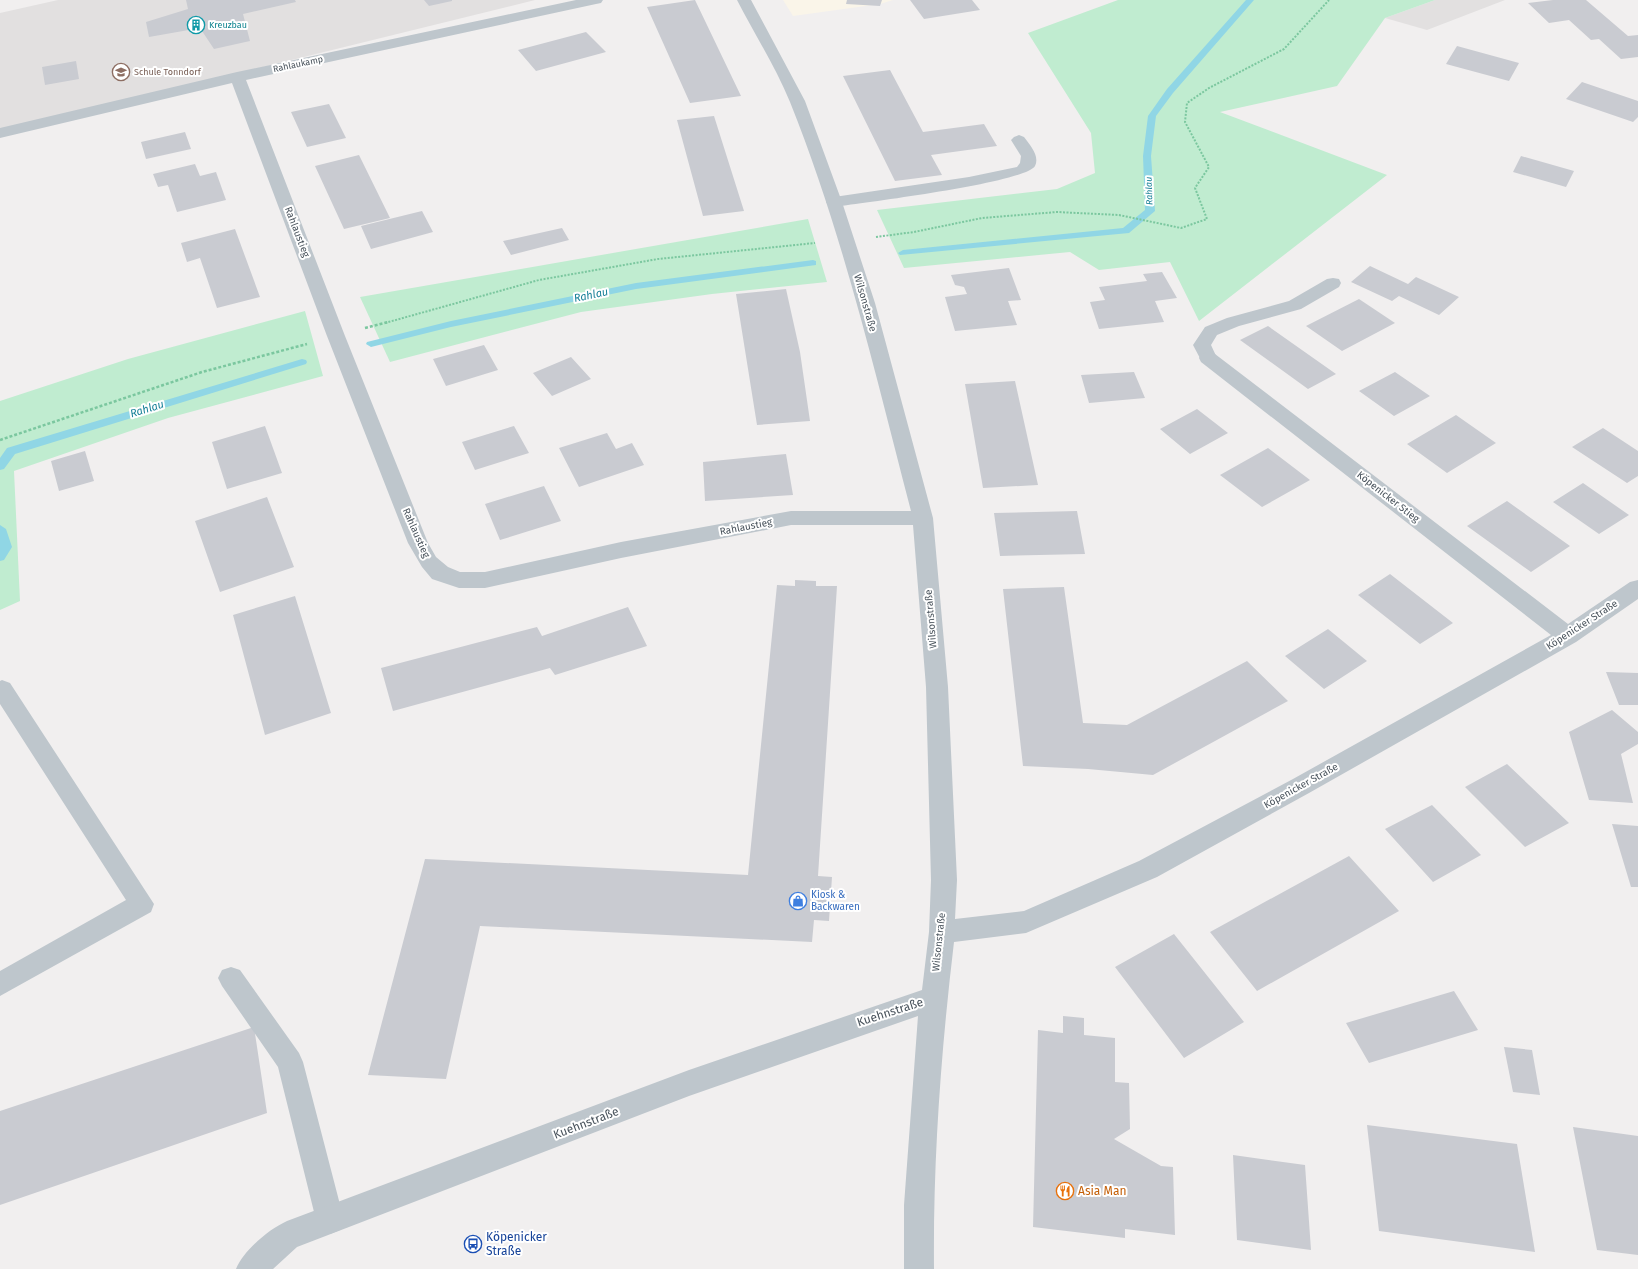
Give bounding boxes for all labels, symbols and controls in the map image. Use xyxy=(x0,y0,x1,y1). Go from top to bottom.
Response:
building icon: Kreuzbau xyxy=(186,15,206,35)
place label: Kreuzbau xyxy=(209,20,247,30)
street label: Rahlaukamp xyxy=(272,54,324,74)
school or university icon: Schule Tonndorf xyxy=(111,62,131,82)
place label: Schule Tonndorf xyxy=(134,67,202,77)
water label: Rahlau xyxy=(1144,177,1154,205)
street label: Rahlaustieg xyxy=(282,205,312,260)
street label: Wilsonstraße xyxy=(851,273,879,333)
water label: Rahlau xyxy=(573,285,609,305)
water label: Rahlau xyxy=(128,398,166,420)
street label: Köpenicker Stieg xyxy=(1354,469,1422,526)
street label: Rahlaustieg xyxy=(400,506,433,560)
street label: Rahlaustieg xyxy=(719,516,774,538)
street label: Wilsonstraße xyxy=(922,589,940,649)
street label: Köpenicker Straße xyxy=(1544,597,1620,653)
street label: Köpenicker Straße xyxy=(1262,761,1340,811)
place label: Kiosk & Backwaren xyxy=(811,889,860,913)
shop icon: Kiosk & Backwaren xyxy=(788,891,808,911)
street label: Wilsonstraße xyxy=(930,912,948,972)
street label: Kuehnstraße xyxy=(855,995,925,1029)
street label: Kuehnstraße xyxy=(551,1104,621,1142)
restaurant icon: Asia Man xyxy=(1055,1181,1075,1201)
place label: Asia Man xyxy=(1078,1184,1126,1198)
place label: Köpenicker Straße xyxy=(486,1230,547,1258)
bus stop icon: Köpenicker Straße xyxy=(463,1234,483,1254)

